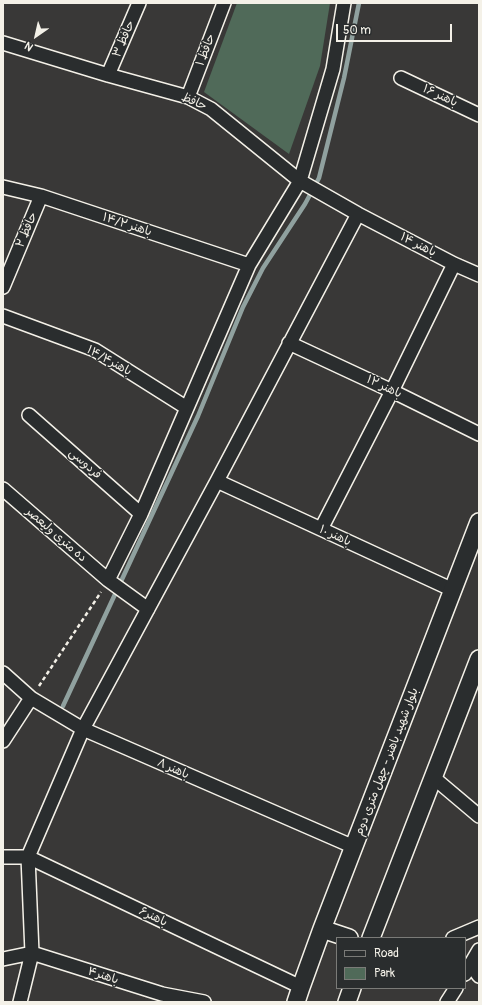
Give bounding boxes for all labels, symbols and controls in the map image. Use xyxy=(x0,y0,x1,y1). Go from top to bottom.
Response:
north arrow xyxy=(16,16,56,56)
scale bar xyxy=(338,16,454,42)
street label: حافظ ۳ xyxy=(110,18,138,60)
text: 50 m xyxy=(343,23,371,38)
street label: حافظ ۱ xyxy=(193,32,219,68)
text: N xyxy=(22,39,36,54)
street label: باهنر ۱۶ xyxy=(420,82,460,110)
street label: حافظ xyxy=(179,90,209,114)
street label: حافظ ۲ xyxy=(13,210,41,250)
street label: باهنر ۱۴/۲ xyxy=(101,210,153,240)
street label: باهنر ۱۴ xyxy=(398,230,438,260)
street label: باهنر۱۴/۴ xyxy=(84,343,134,379)
street label: باهنر ۱۲ xyxy=(364,373,404,401)
street label: فردوسی xyxy=(66,446,104,482)
street label: ده متری ولیعصر xyxy=(23,505,89,565)
street label: باهنر ۱۰ xyxy=(317,522,353,550)
street label: بلوار شهید باهنر - چهل متری دوم xyxy=(352,686,422,838)
street label: باهنر ۸ xyxy=(155,756,191,782)
street label: باهنر۶ xyxy=(136,904,170,930)
legend xyxy=(336,937,466,989)
text: Road xyxy=(374,946,399,961)
street label: باهنر۴ xyxy=(86,964,120,988)
text: Park xyxy=(374,966,395,981)

